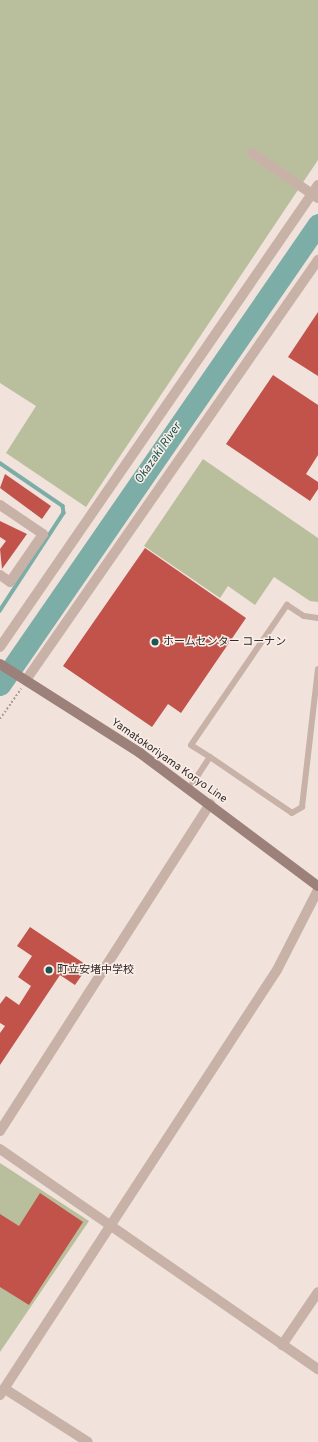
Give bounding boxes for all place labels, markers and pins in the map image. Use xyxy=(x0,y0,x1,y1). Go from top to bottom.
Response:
place label: ホームセンター コーナン xyxy=(163,635,287,649)
marker: ホームセンター コーナン xyxy=(150,637,160,647)
place label: 町立安堵中学校 xyxy=(57,963,134,977)
marker: 町立安堵中学校 xyxy=(44,965,54,975)

